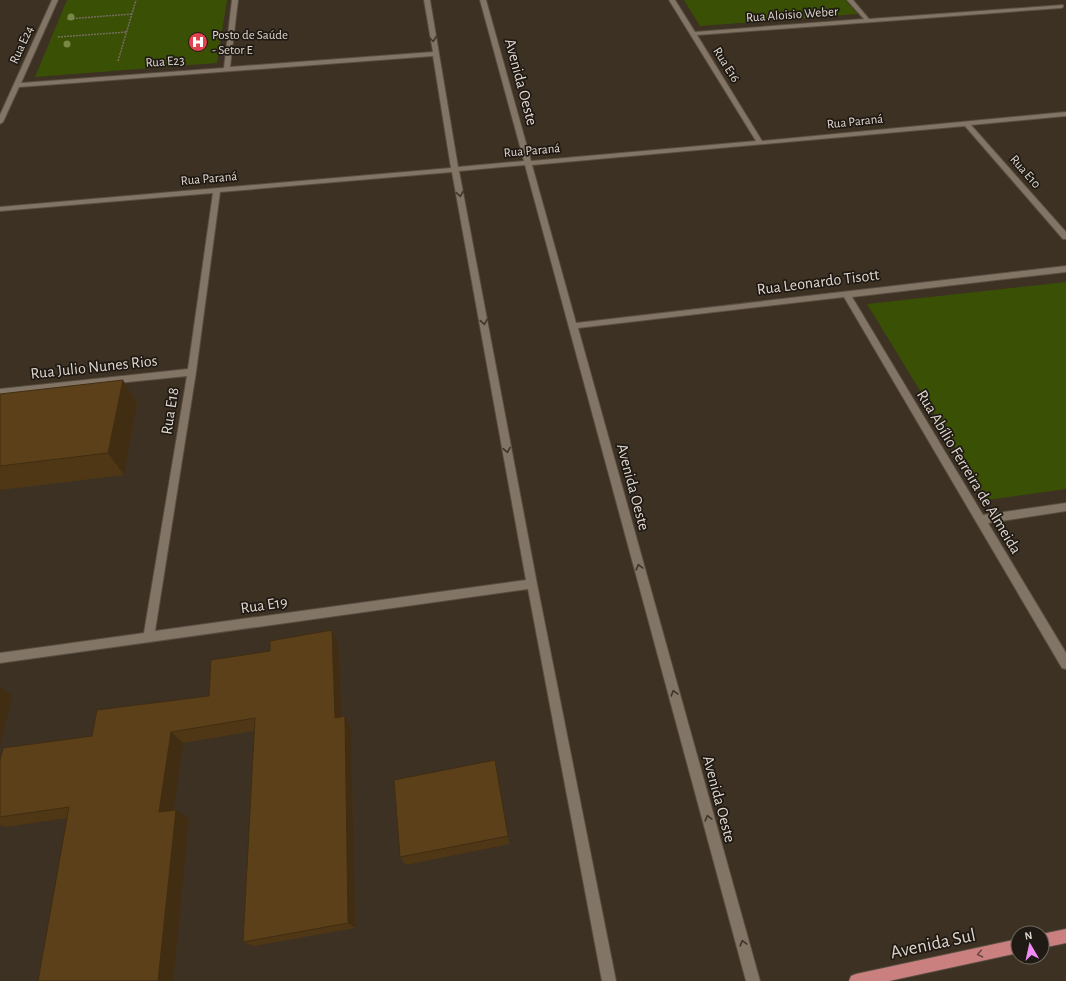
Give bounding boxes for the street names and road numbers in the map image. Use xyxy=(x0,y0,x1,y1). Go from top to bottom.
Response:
street label: Rua Aloisio Weber xyxy=(745,5,839,25)
street label: Rua E24 xyxy=(8,24,36,66)
street label: Avenida Oeste xyxy=(502,37,540,127)
street label: Rua E16 xyxy=(710,45,742,85)
street label: Rua E23 xyxy=(145,54,185,70)
street label: Rua Paraná xyxy=(826,113,884,131)
street label: Rua Paraná xyxy=(503,142,561,160)
street label: Rua E10 xyxy=(1007,153,1043,191)
street label: Rua Paraná xyxy=(180,170,238,188)
street label: Rua Leonardo Tisott xyxy=(756,267,880,297)
street label: Rua Julio Nunes Rios xyxy=(30,352,158,382)
street label: Rua E18 xyxy=(158,386,182,436)
street label: Rua Abílio Ferreira de Almeida xyxy=(914,387,1024,557)
street label: Avenida Oeste xyxy=(614,442,652,532)
street label: Rua E19 xyxy=(239,594,289,616)
street label: Avenida Oeste xyxy=(700,754,738,844)
street label: Avenida Sul xyxy=(889,926,977,962)

